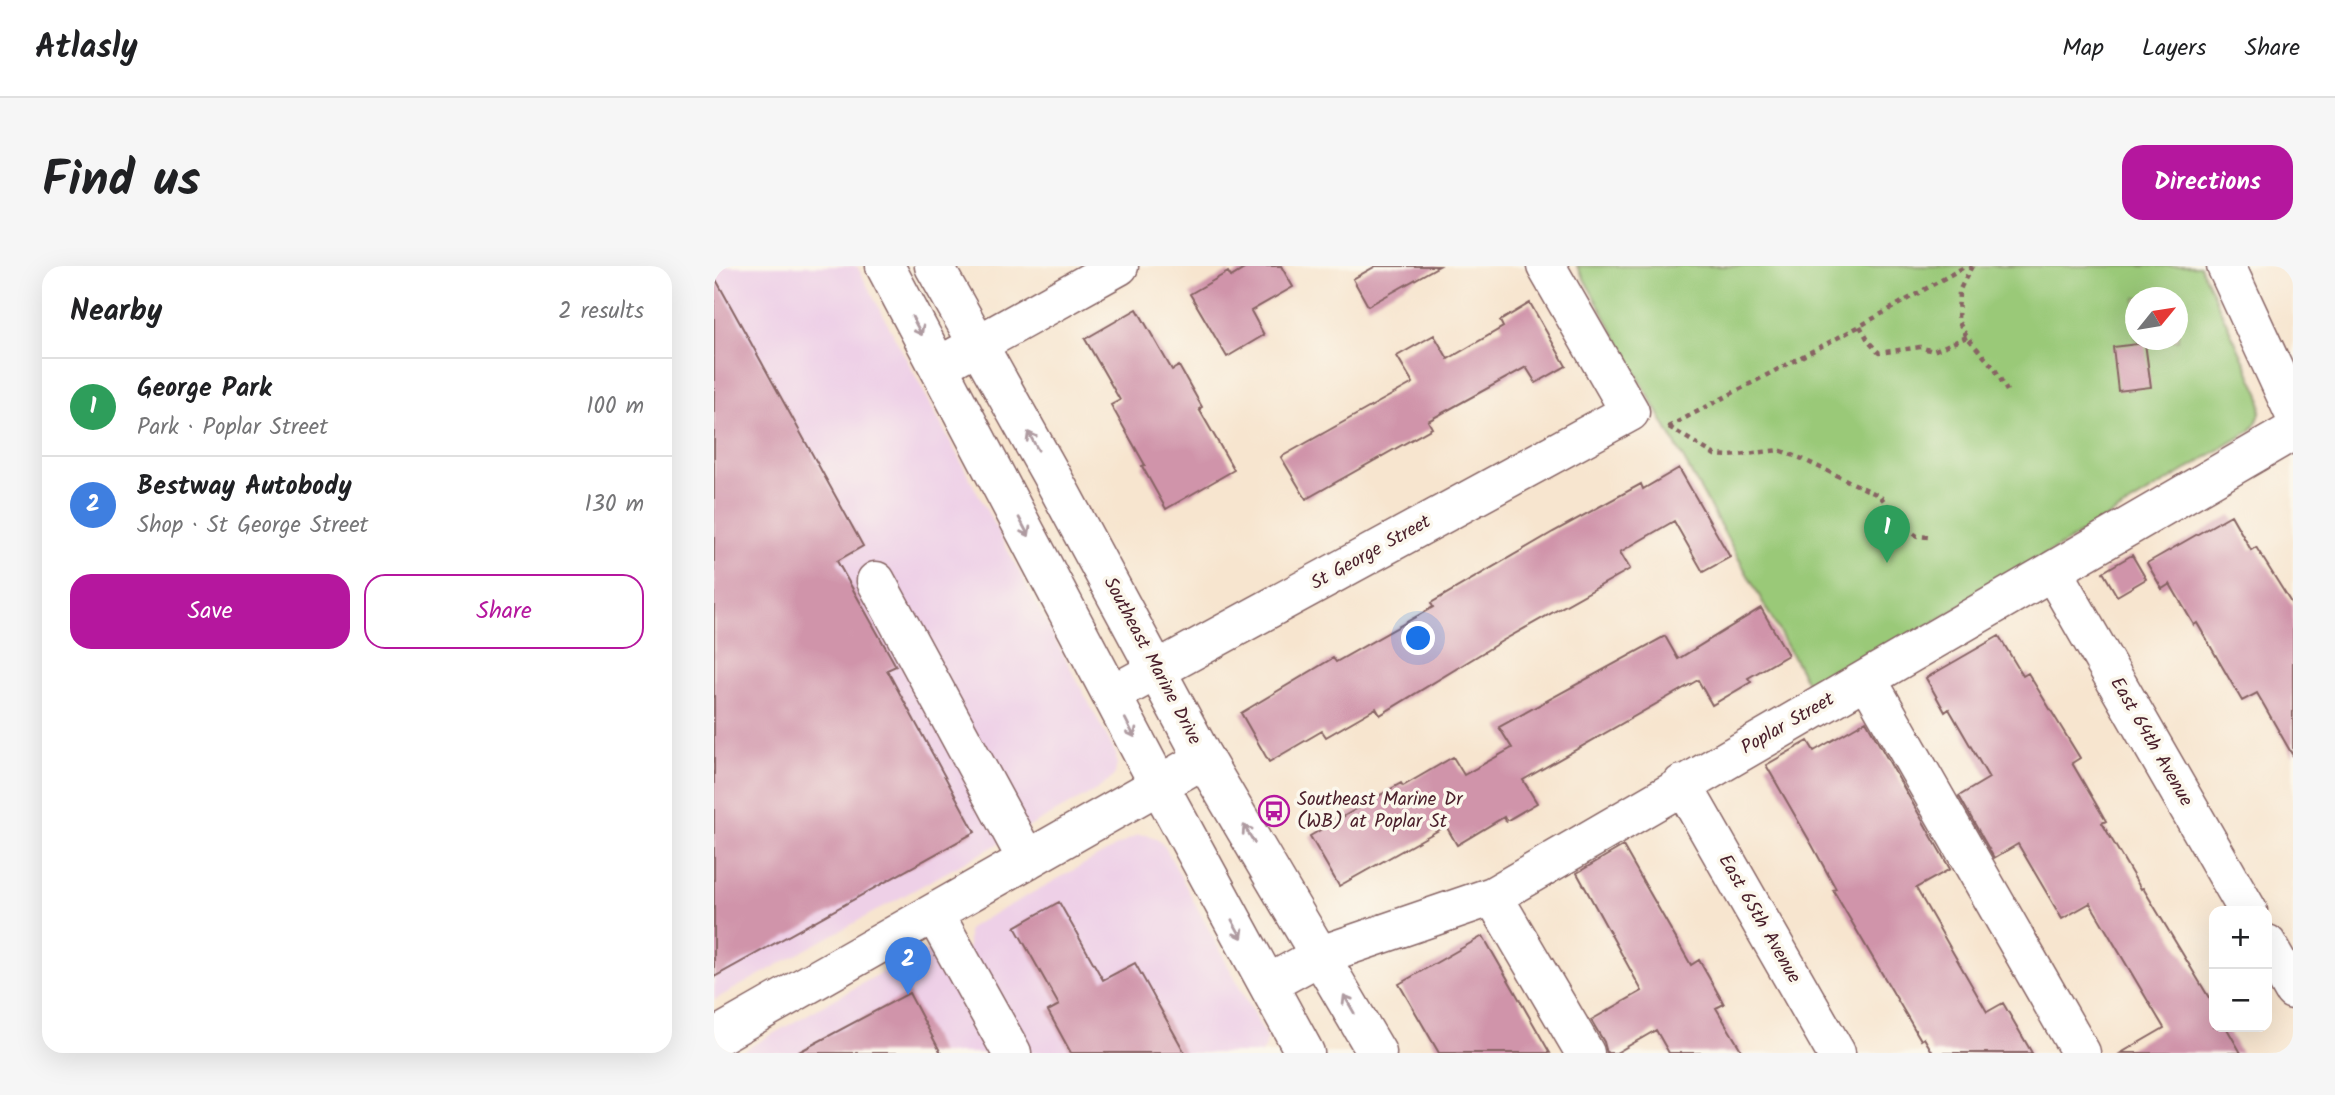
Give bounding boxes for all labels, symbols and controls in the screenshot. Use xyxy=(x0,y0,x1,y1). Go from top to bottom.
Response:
text: Atlasly xyxy=(35,22,138,75)
text: Map xyxy=(2062,29,2104,68)
text: Layers xyxy=(2142,29,2206,68)
text: Share xyxy=(2244,29,2300,68)
text: Find us xyxy=(42,143,200,221)
button: Directions xyxy=(2122,145,2293,220)
north arrow xyxy=(2125,287,2188,350)
text: Nearby xyxy=(70,288,162,336)
text: 2 results xyxy=(558,294,644,330)
one-way arrow xyxy=(911,315,924,336)
text: George Park xyxy=(137,368,271,410)
text: 1 xyxy=(90,389,96,425)
text: 100 m xyxy=(586,389,644,425)
text: Park · Poplar Street xyxy=(137,410,328,446)
one-way arrow xyxy=(1026,431,1039,452)
text: Bestway Autobody xyxy=(137,466,352,508)
text: 2 xyxy=(86,487,100,523)
text: 130 m xyxy=(585,487,644,523)
pin: 1 xyxy=(1864,505,1910,563)
street label: St George Street xyxy=(1305,507,1437,598)
text: Shop · St George Street xyxy=(137,508,368,544)
one-way arrow xyxy=(1018,516,1031,537)
street label: Southeast Marine Drive xyxy=(1095,572,1209,751)
button: Save xyxy=(70,574,350,649)
button: Share xyxy=(364,574,644,649)
your location xyxy=(1401,621,1435,655)
street label: East 64th Avenue xyxy=(2102,672,2201,813)
street label: Poplar Street xyxy=(1736,685,1841,763)
one-way arrow xyxy=(1124,717,1137,738)
place label: Southeast Marine Dr (WB) at Poplar St xyxy=(1297,785,1464,837)
bus stop icon: Southeast Marine Dr (WB) at Poplar St xyxy=(1257,794,1291,828)
one-way arrow xyxy=(1241,824,1255,844)
street label: East 65th Avenue xyxy=(1710,849,1808,990)
map controls xyxy=(2209,906,2272,1032)
button: + xyxy=(2209,906,2272,969)
one-way arrow xyxy=(1231,918,1245,938)
pin: 2 xyxy=(885,937,931,995)
button: − xyxy=(2209,969,2272,1032)
one-way arrow xyxy=(1342,995,1356,1015)

